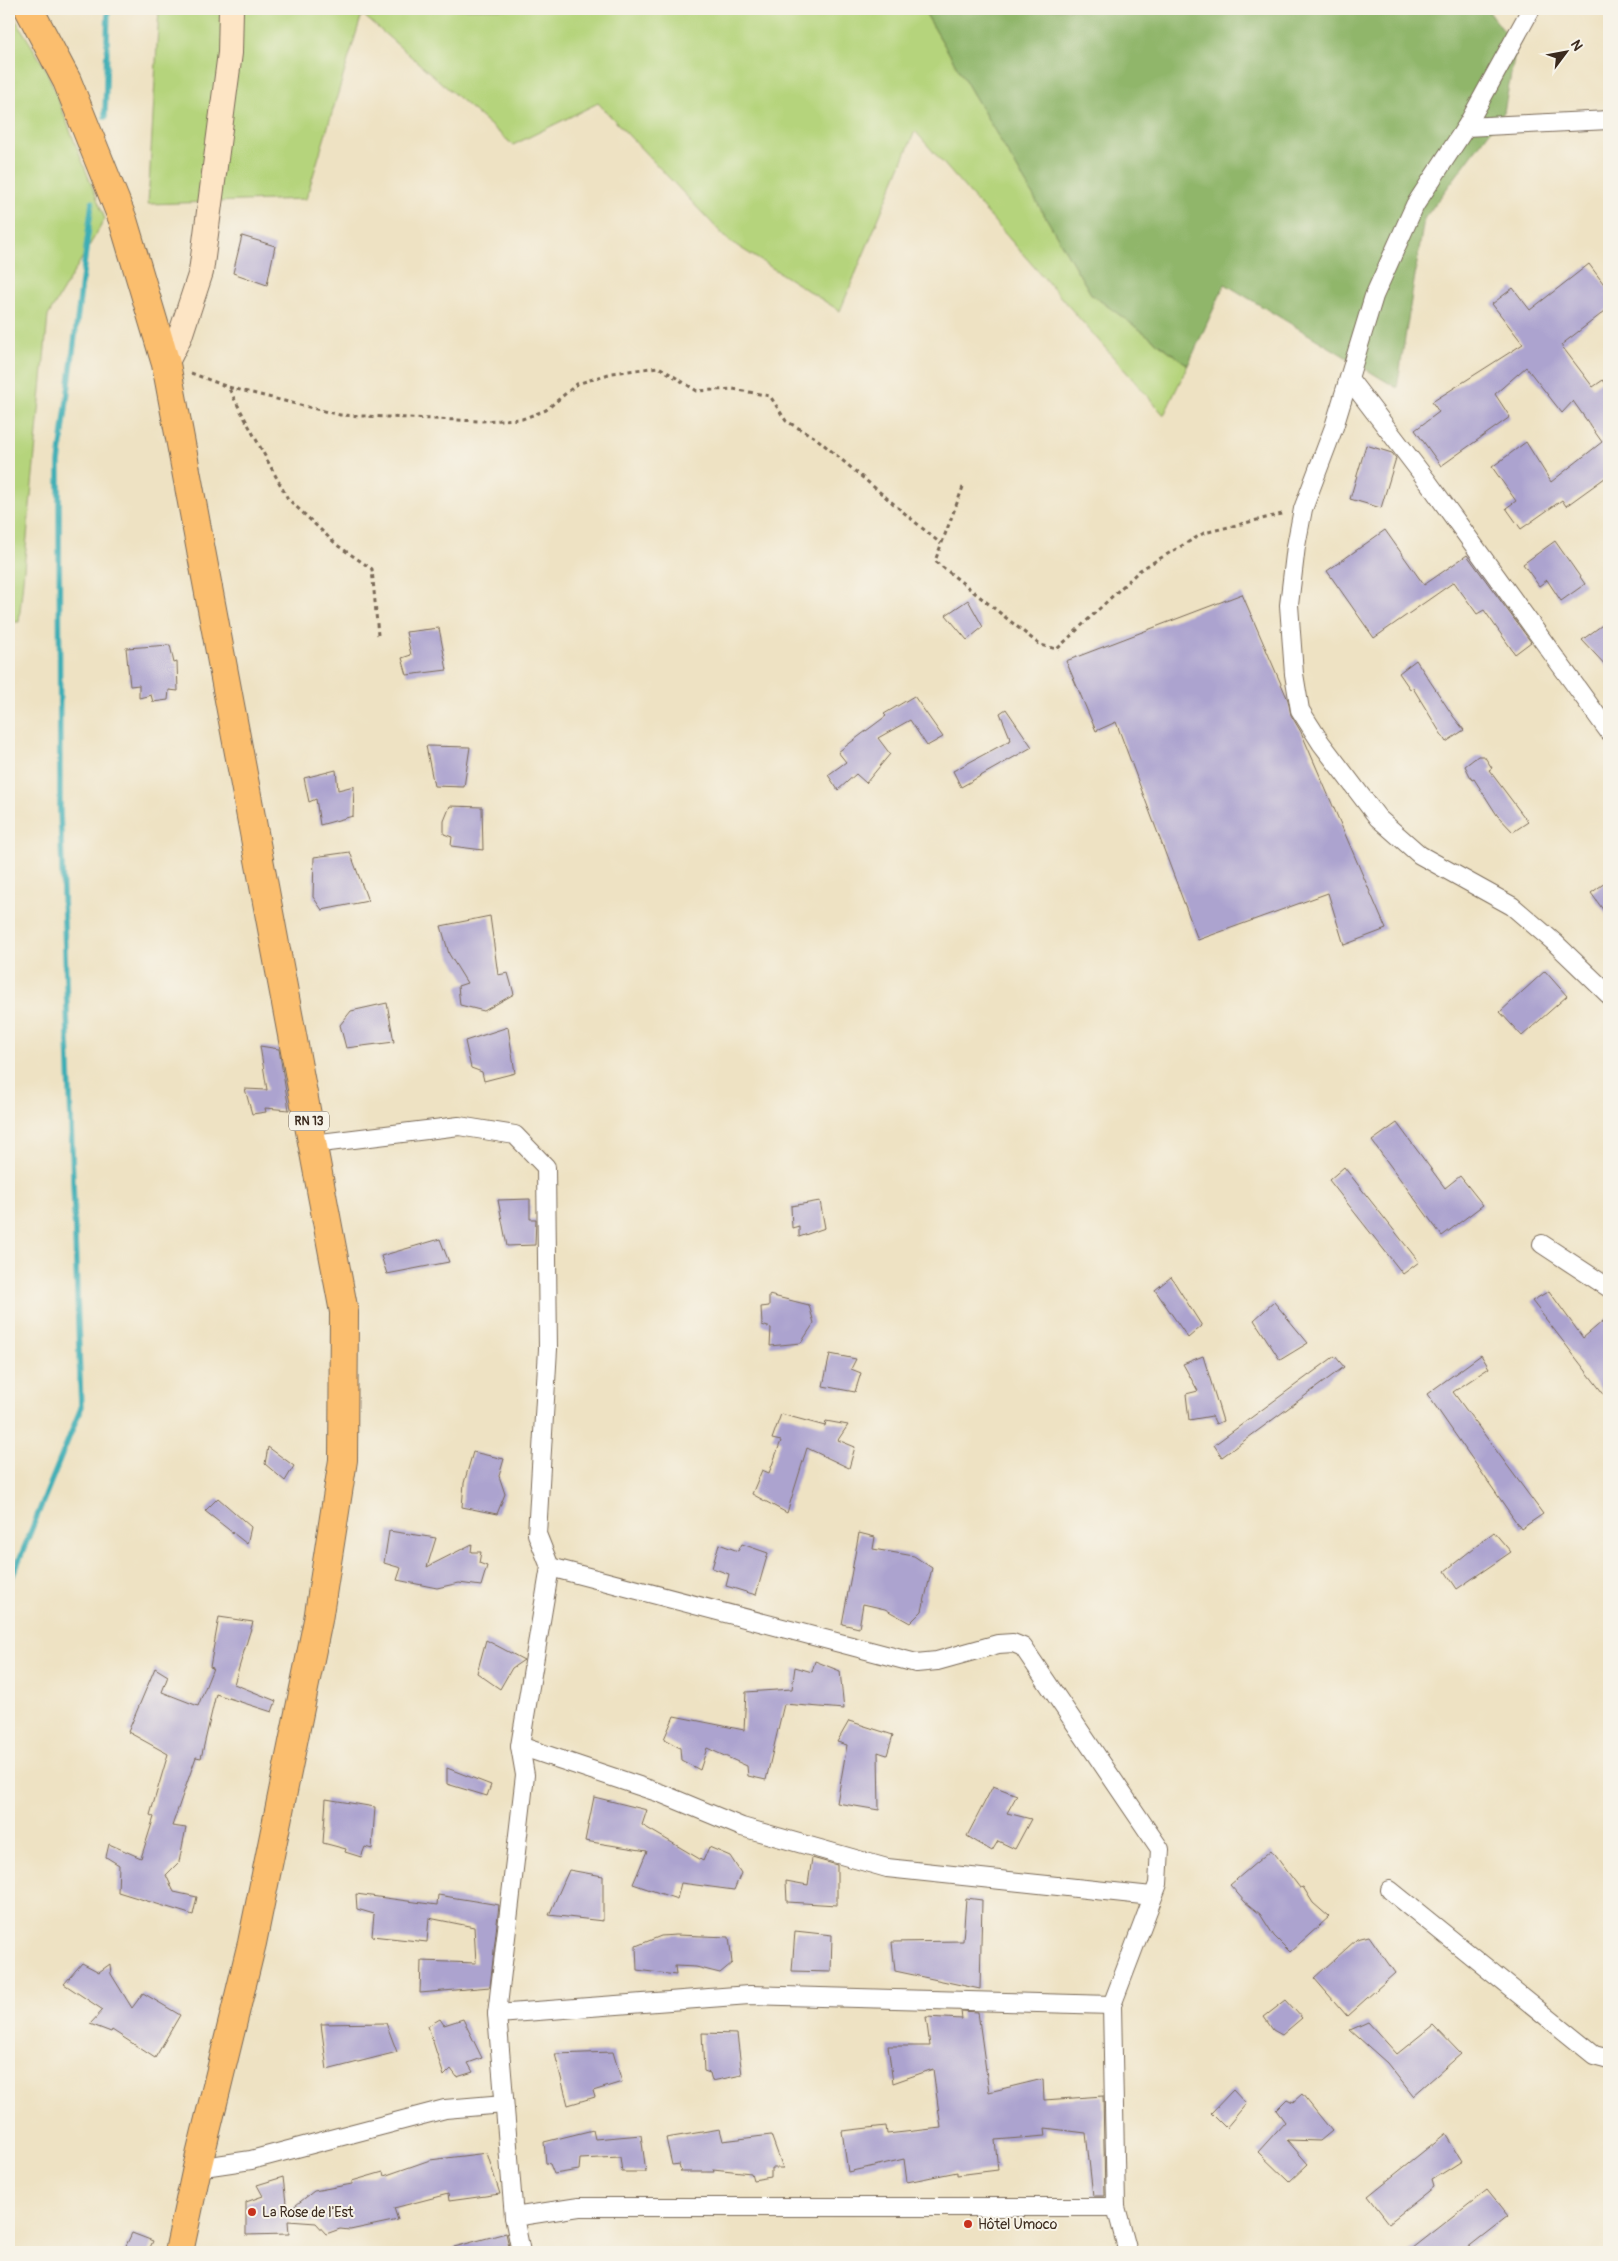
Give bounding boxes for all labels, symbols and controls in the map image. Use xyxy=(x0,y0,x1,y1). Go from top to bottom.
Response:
north arrow xyxy=(1540,28,1590,78)
text: N xyxy=(1567,37,1586,54)
road number: RN 13 xyxy=(289,1112,329,1130)
place label: La Rose de l'Est xyxy=(262,2204,354,2221)
marker: La Rose de l'Est xyxy=(246,2206,258,2218)
place label: Hôtel Umoco xyxy=(978,2216,1058,2233)
marker: Hôtel Umoco xyxy=(962,2218,974,2230)

